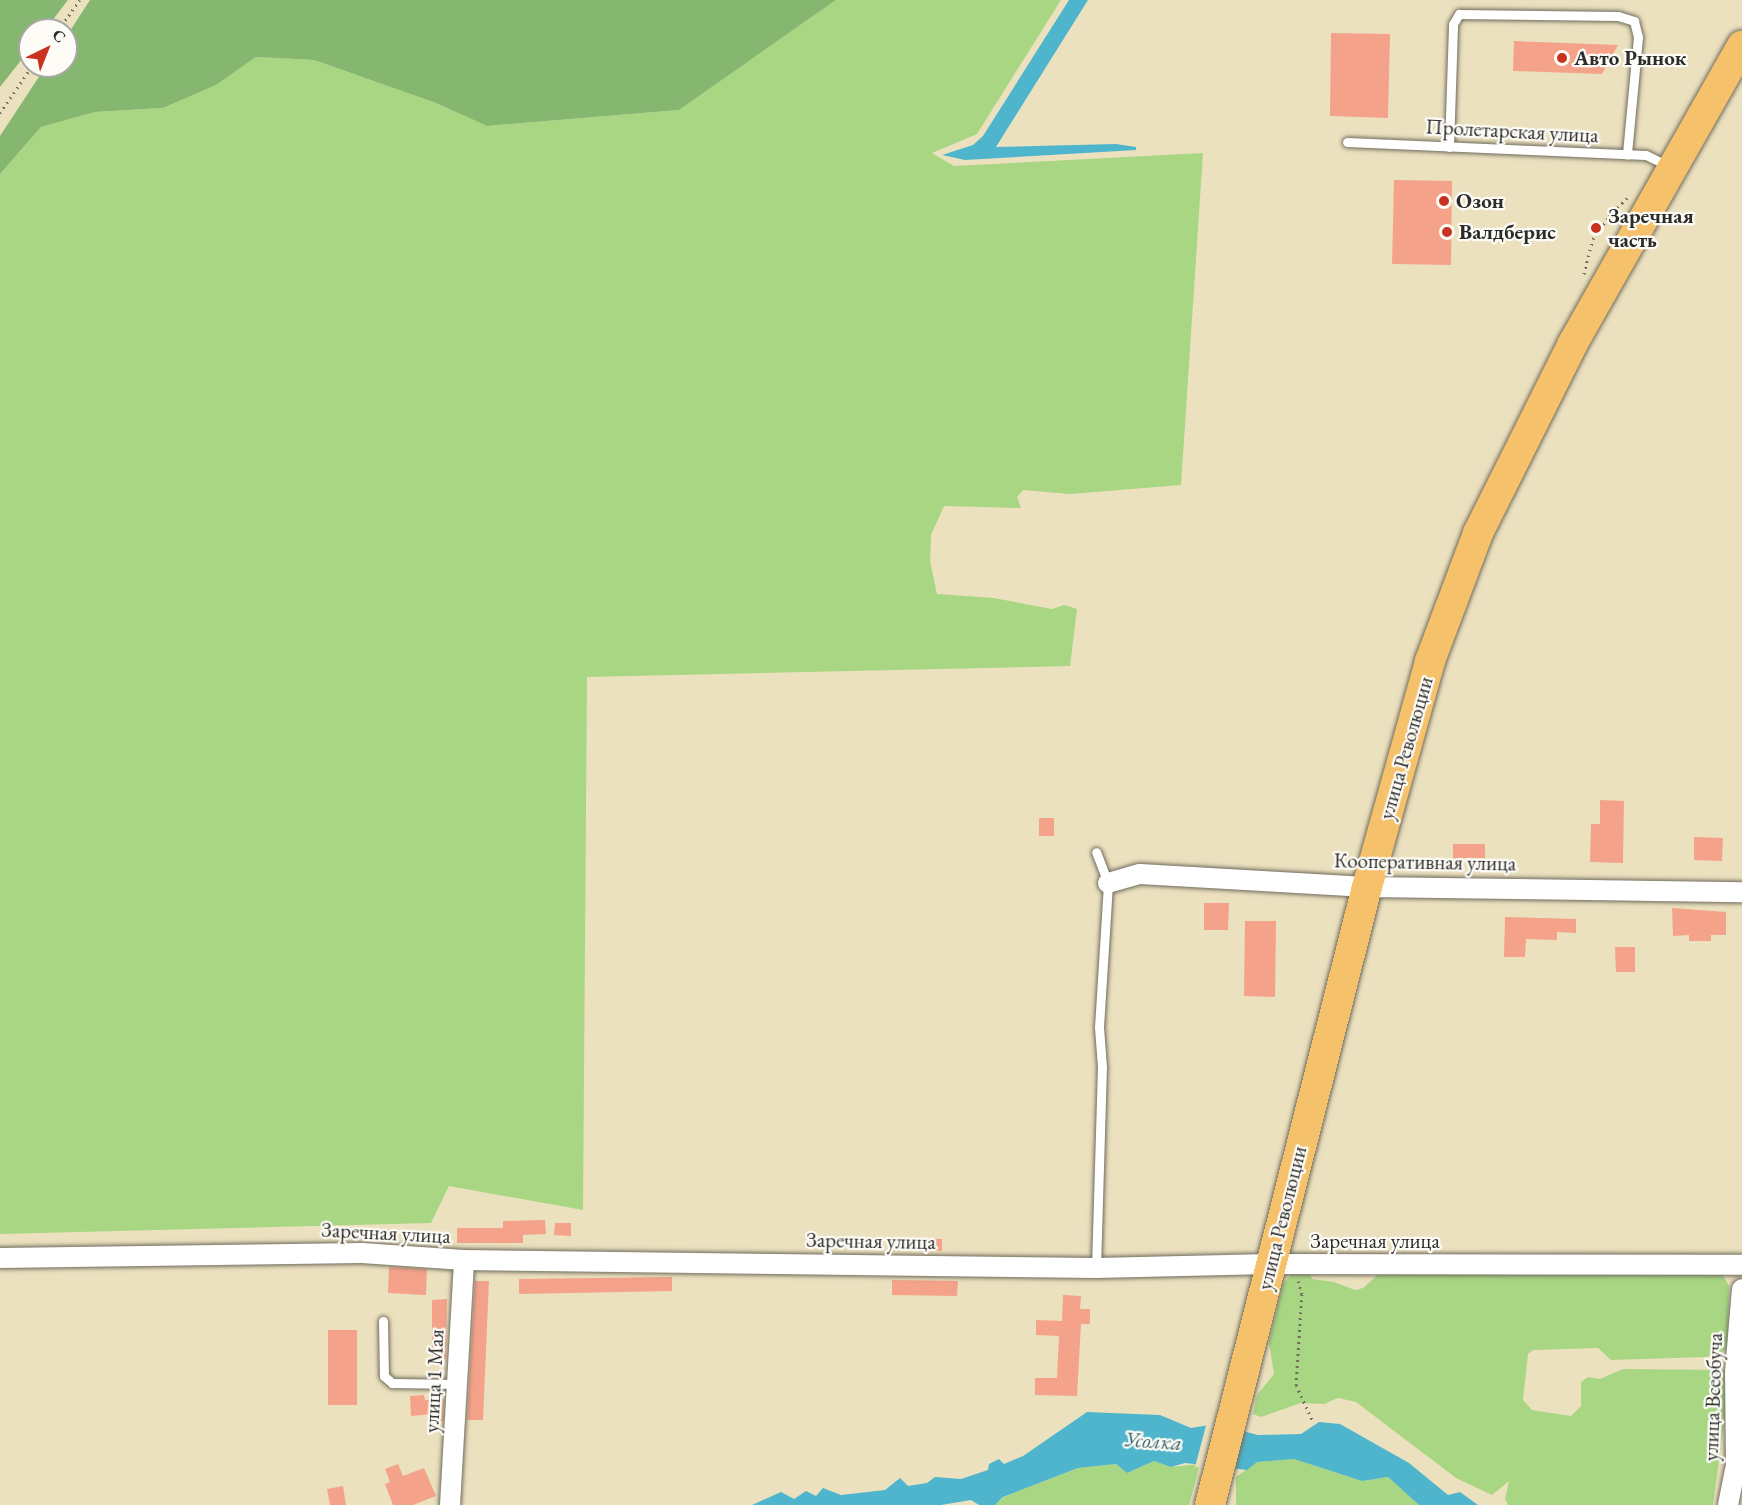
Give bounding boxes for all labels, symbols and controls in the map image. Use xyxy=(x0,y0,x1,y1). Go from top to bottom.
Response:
north arrow xyxy=(18,18,78,78)
text: С xyxy=(48,24,71,47)
place label: Авто Рынок xyxy=(1574,45,1686,71)
marker: Авто Рынок xyxy=(1555,51,1569,65)
street label: Пролетарская улица xyxy=(1425,114,1599,148)
place label: Озон xyxy=(1456,188,1504,214)
marker: Озон xyxy=(1437,194,1451,208)
place label: Заречная часть xyxy=(1608,203,1694,253)
place label: Валдберис xyxy=(1459,219,1556,245)
marker: Заречная часть xyxy=(1589,221,1603,235)
marker: Валдберис xyxy=(1440,225,1454,239)
street label: улица Революции xyxy=(1374,674,1438,822)
street label: Кооперативная улица xyxy=(1334,848,1516,876)
street label: улица Революции xyxy=(1252,1143,1312,1293)
street label: Заречная улица xyxy=(321,1217,451,1249)
street label: Заречная улица xyxy=(806,1227,936,1255)
street label: Заречная улица xyxy=(1310,1228,1440,1254)
street label: улица 1 Мая xyxy=(419,1329,449,1433)
street label: улица Всеобуча xyxy=(1698,1332,1728,1462)
water label: Усолка xyxy=(1123,1426,1183,1456)

